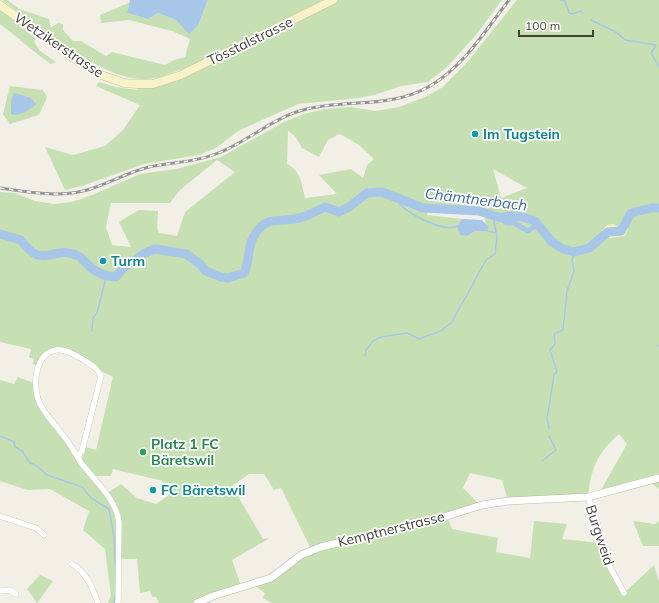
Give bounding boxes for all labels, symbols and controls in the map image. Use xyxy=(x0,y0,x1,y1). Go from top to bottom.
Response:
street label: Wetzikerstrasse xyxy=(11,8,107,82)
scale bar xyxy=(519,12,593,38)
street label: Tösstalstrasse xyxy=(204,13,296,69)
text: 100 m xyxy=(525,18,560,33)
place label: Im Tugstein xyxy=(483,125,560,143)
marker: Im Tugstein xyxy=(470,129,480,139)
water label: Chämtnerbach xyxy=(424,183,529,215)
place label: Turm xyxy=(111,252,145,270)
marker: Turm xyxy=(98,256,108,266)
place label: Platz 1 FC Bäretswil xyxy=(151,435,219,469)
marker: Platz 1 FC Bäretswil xyxy=(138,447,148,457)
place label: FC Bäretswil xyxy=(161,481,245,499)
marker: FC Bäretswil xyxy=(148,485,158,495)
street label: Burgweid xyxy=(582,503,618,567)
street label: Kemptnerstrasse xyxy=(336,507,446,551)

